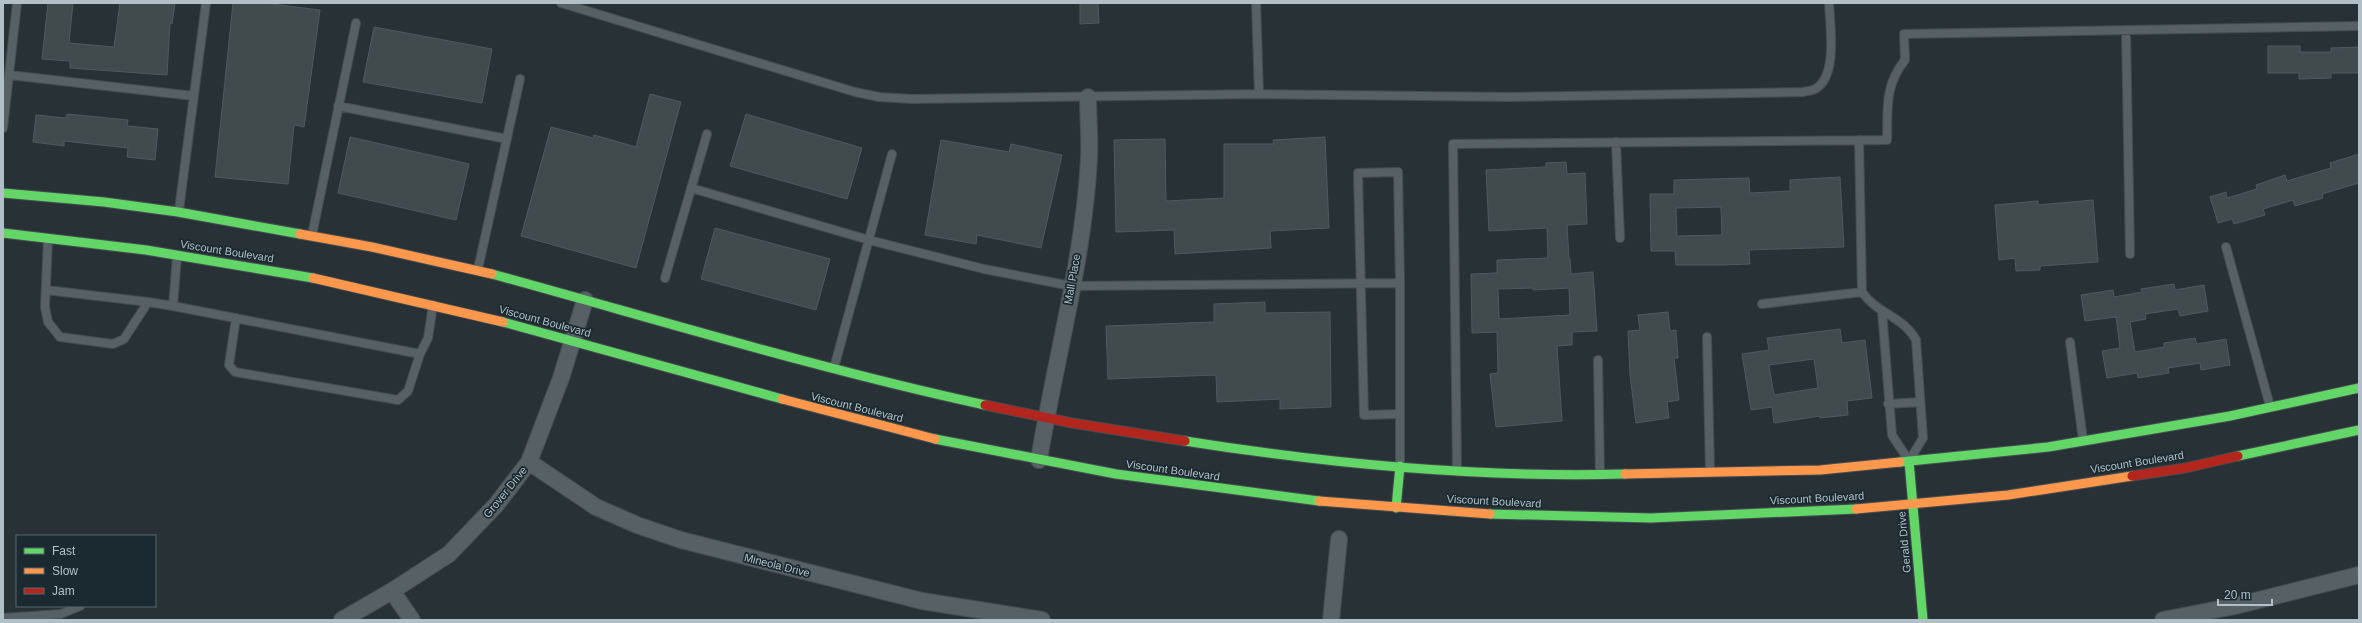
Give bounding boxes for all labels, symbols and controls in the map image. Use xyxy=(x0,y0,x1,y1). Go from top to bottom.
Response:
street label: Viscount Boulevard xyxy=(179,238,275,264)
street label: Mall Place xyxy=(1062,253,1082,305)
street label: Viscount Boulevard xyxy=(498,303,592,339)
street label: Viscount Boulevard xyxy=(810,390,904,424)
street label: Viscount Boulevard xyxy=(2089,449,2185,475)
street label: Viscount Boulevard xyxy=(1125,457,1221,483)
street label: Grover Drive xyxy=(481,464,529,520)
street label: Viscount Boulevard xyxy=(1769,490,1865,506)
street label: Viscount Boulevard xyxy=(1446,493,1542,509)
street label: Gerald Drive xyxy=(1895,511,1913,573)
legend xyxy=(16,535,156,607)
text: Fast xyxy=(52,544,76,558)
street label: Mineola Drive xyxy=(743,551,811,579)
text: Slow xyxy=(52,564,78,578)
scale bar xyxy=(2218,581,2272,607)
text: Jam xyxy=(52,584,75,598)
text: 20 m xyxy=(2224,588,2251,602)

